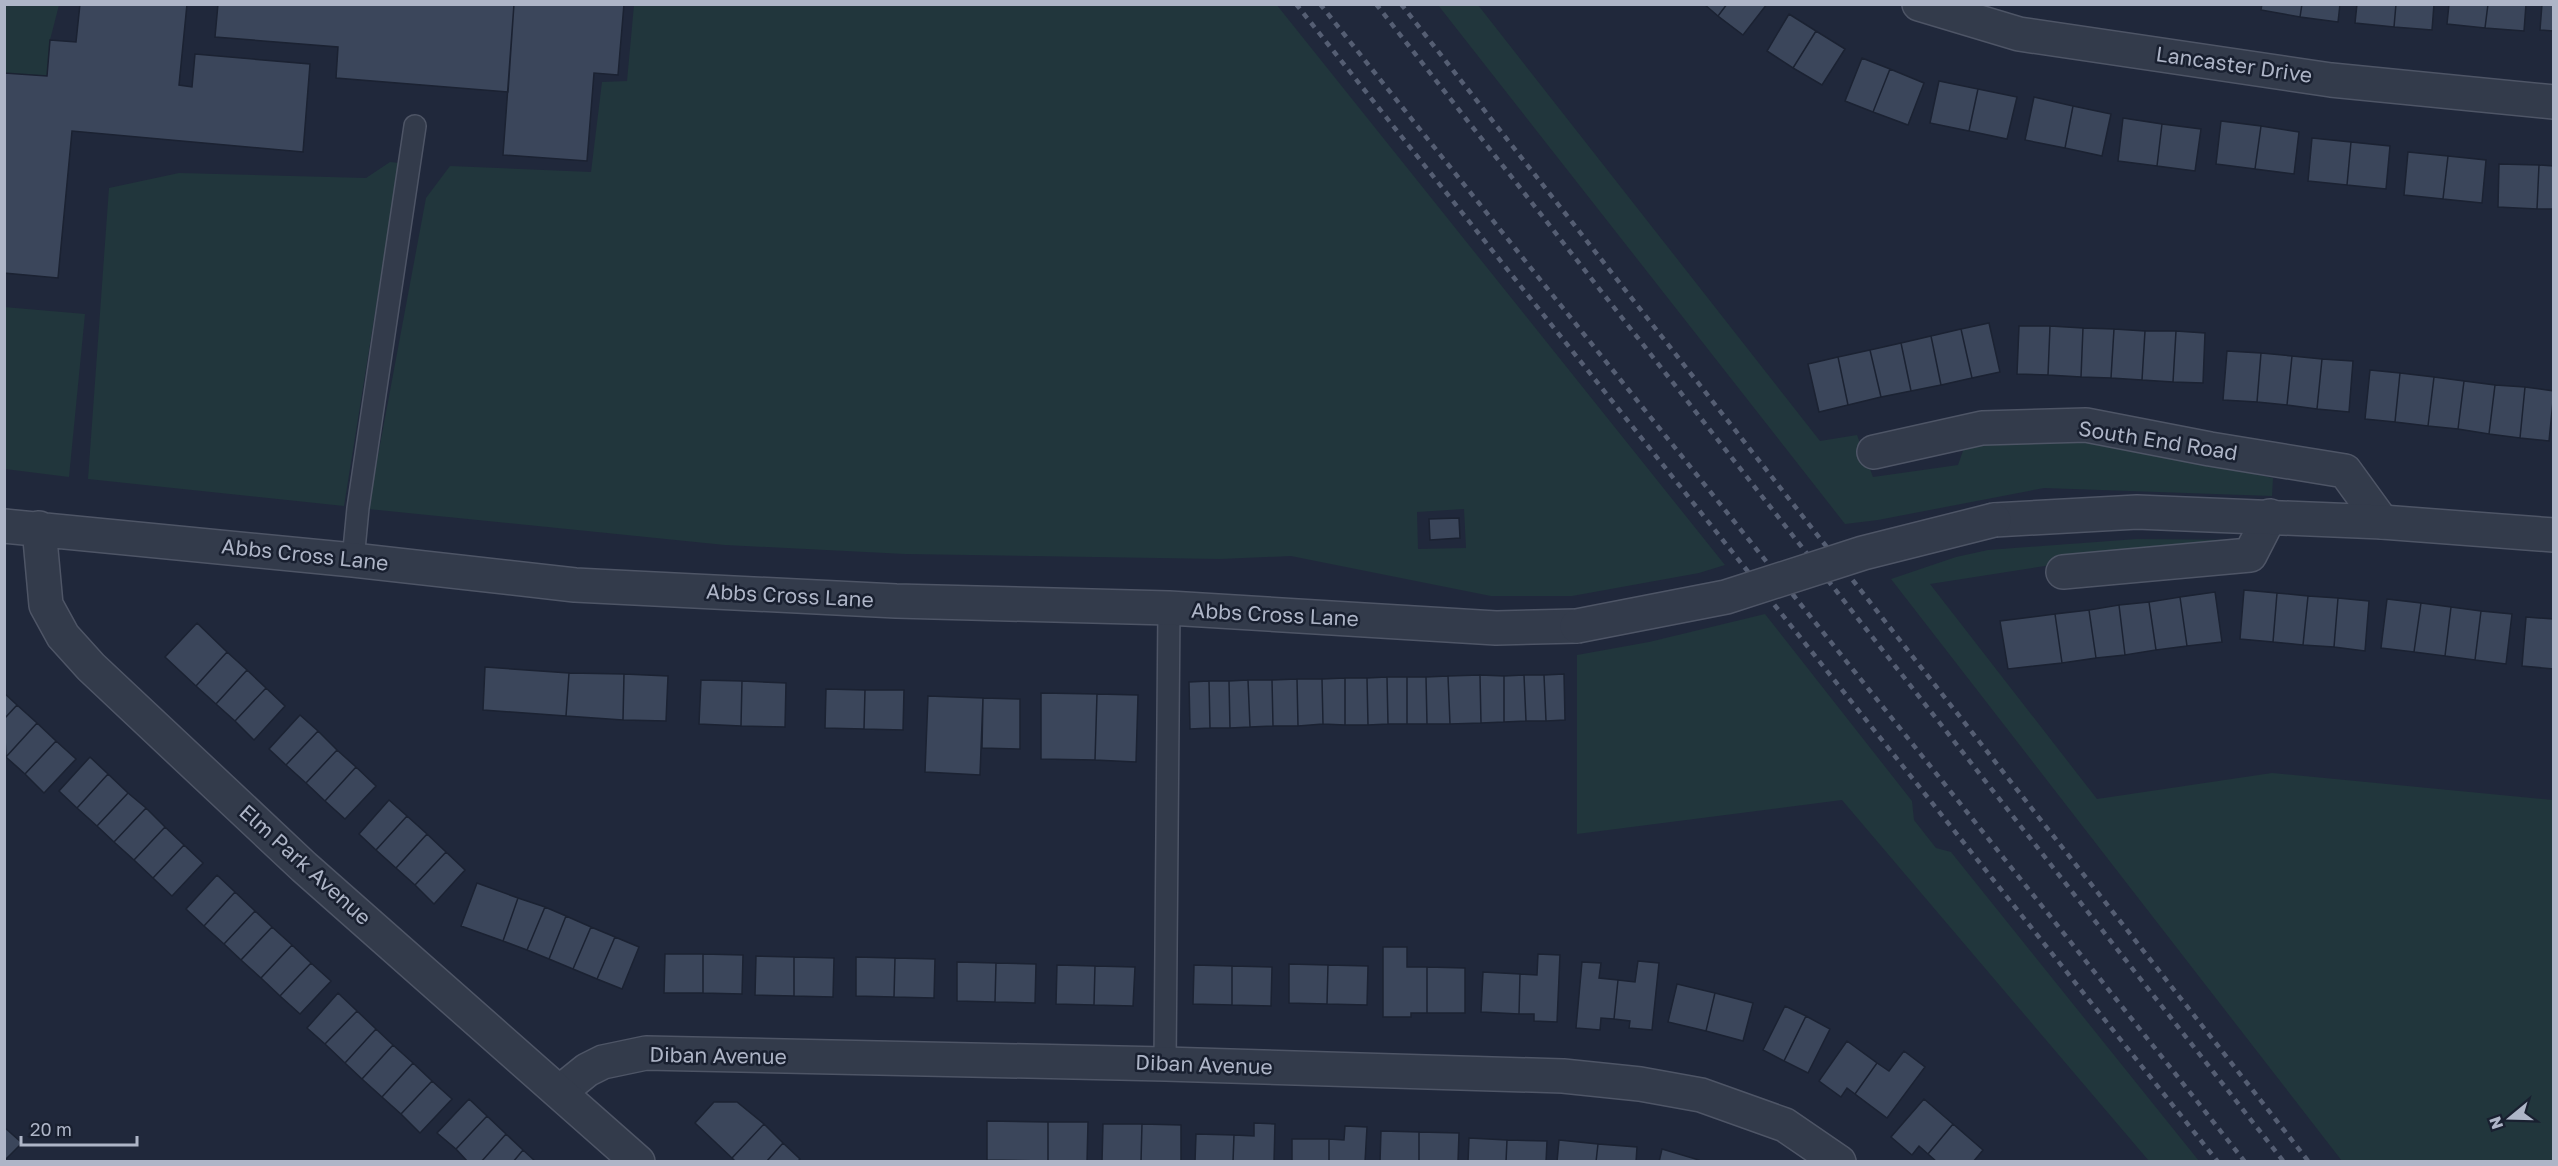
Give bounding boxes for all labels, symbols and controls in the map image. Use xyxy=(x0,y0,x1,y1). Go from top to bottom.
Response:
street label: Lancaster Drive xyxy=(2154,40,2314,88)
street label: South End Road xyxy=(2077,415,2240,465)
street label: Abbs Cross Lane xyxy=(220,532,390,576)
street label: Abbs Cross Lane xyxy=(706,578,875,612)
street label: Abbs Cross Lane xyxy=(1191,597,1360,631)
street label: Elm Park Avenue xyxy=(234,798,377,930)
street label: Diban Avenue xyxy=(649,1041,787,1069)
street label: Diban Avenue xyxy=(1135,1049,1273,1079)
north arrow xyxy=(2480,1088,2540,1148)
scale bar xyxy=(21,1109,136,1147)
text: N xyxy=(2484,1114,2507,1132)
text: 20 m xyxy=(30,1118,72,1140)

